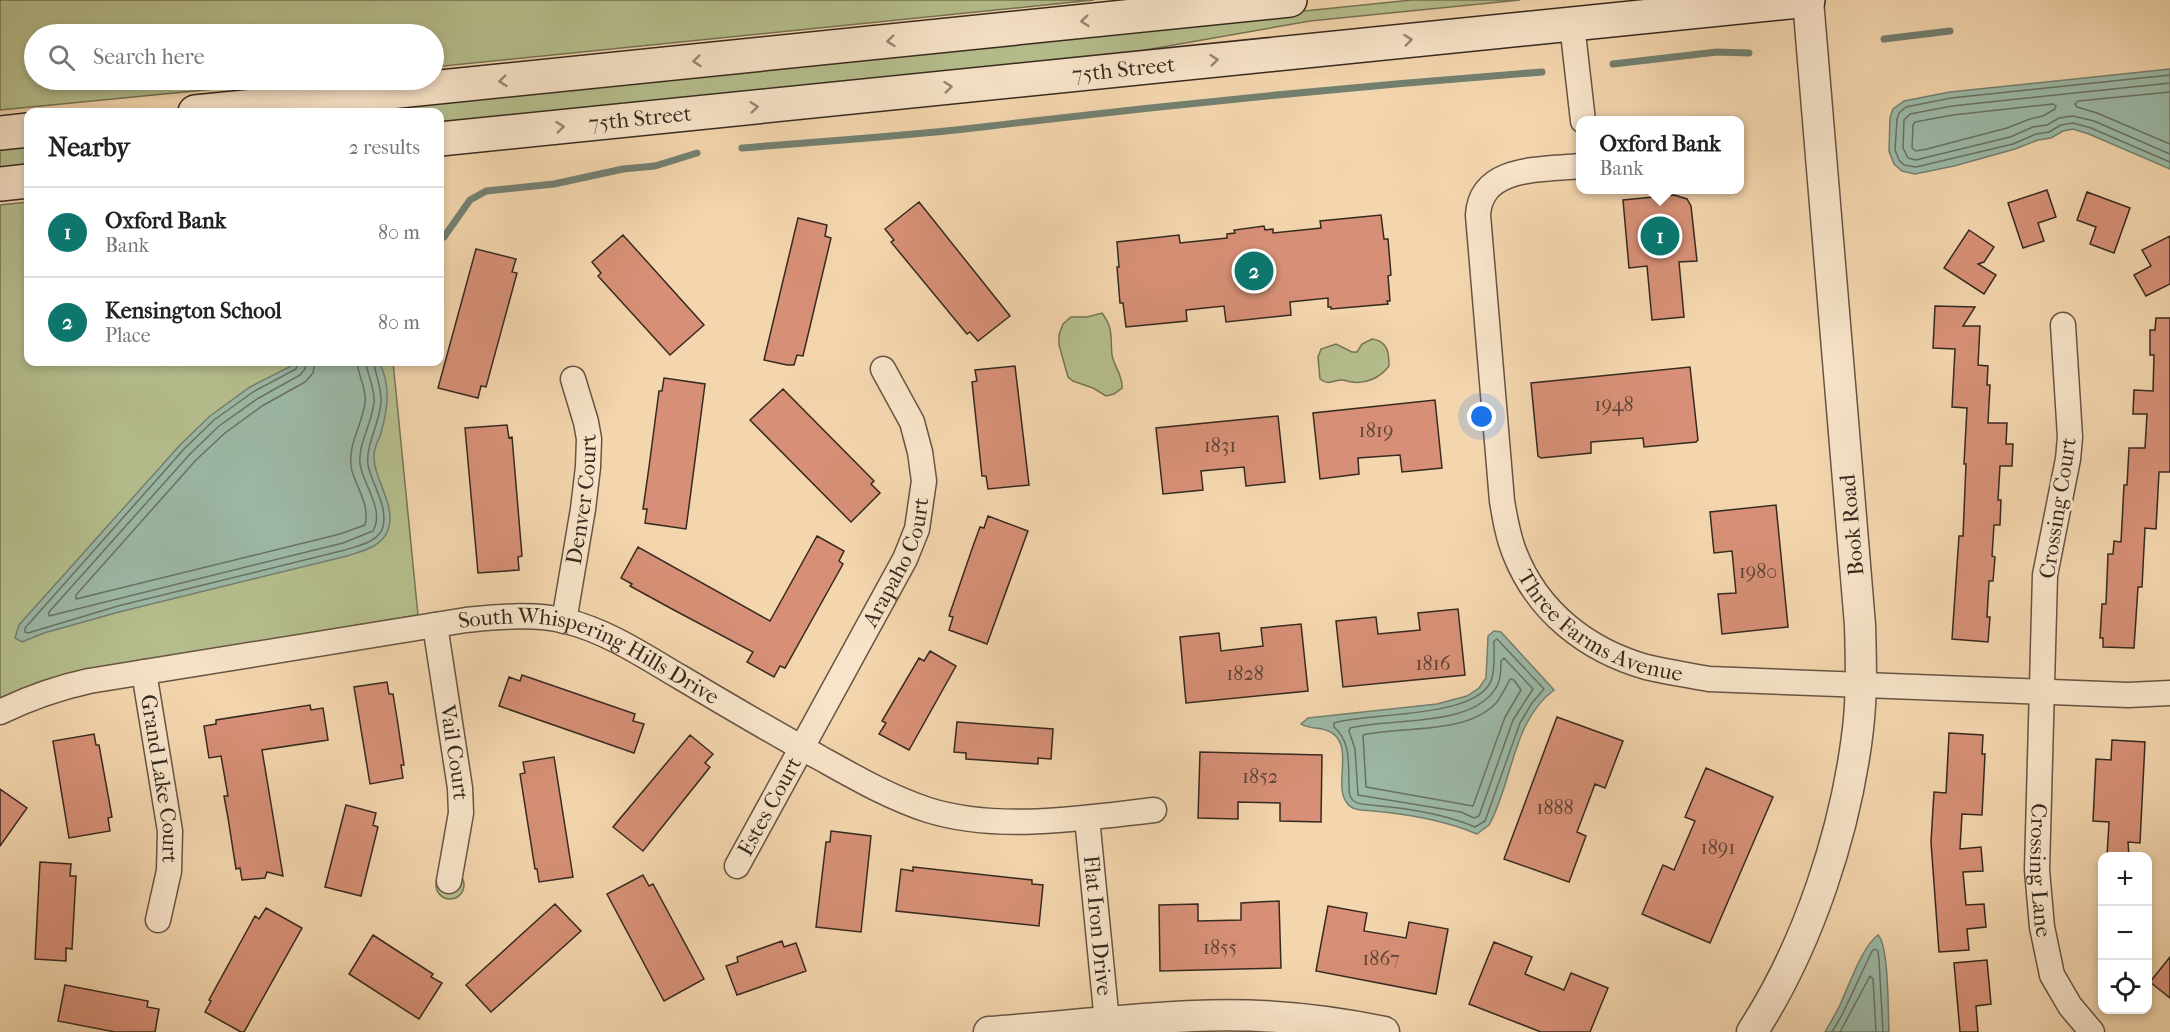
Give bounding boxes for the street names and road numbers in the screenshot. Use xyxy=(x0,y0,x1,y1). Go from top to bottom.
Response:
street label: 75th Street xyxy=(1071,51,1176,88)
street label: 75th Street xyxy=(587,101,693,137)
street label: Denver Court xyxy=(561,432,602,567)
street label: Crossing Court xyxy=(2034,435,2082,580)
street label: Book Road xyxy=(1835,472,1869,577)
street label: Arapaho Court xyxy=(857,496,934,633)
street label: Three Farms Avenue xyxy=(1512,565,1685,687)
street label: South Whispering Hills Drive xyxy=(456,603,724,710)
street label: Grand Lake Court xyxy=(135,692,183,863)
street label: Vail Court xyxy=(434,702,474,801)
street label: Estes Court xyxy=(732,752,807,860)
street label: Crossing Lane xyxy=(2024,803,2057,940)
street label: Flat Iron Drive xyxy=(1078,854,1117,997)

